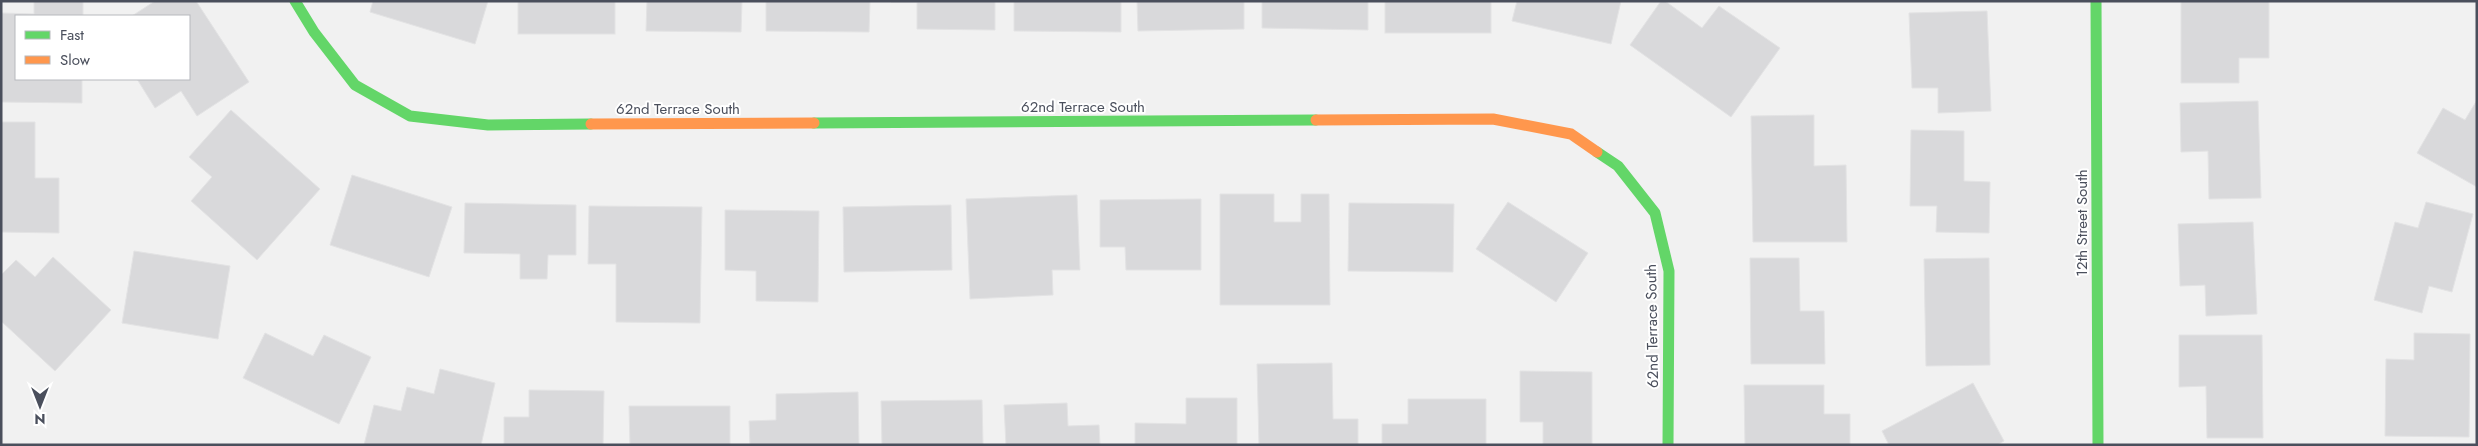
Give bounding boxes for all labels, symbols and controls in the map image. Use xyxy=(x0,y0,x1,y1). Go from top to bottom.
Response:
legend xyxy=(15,15,190,80)
text: Fast xyxy=(60,24,84,46)
text: Slow xyxy=(60,49,91,71)
street label: 62nd Terrace South xyxy=(1021,96,1145,118)
street label: 62nd Terrace South xyxy=(616,98,740,120)
street label: 12th Street South xyxy=(2071,169,2093,277)
street label: 62nd Terrace South xyxy=(1640,264,1664,388)
north arrow xyxy=(15,381,65,431)
text: N xyxy=(34,409,46,429)

